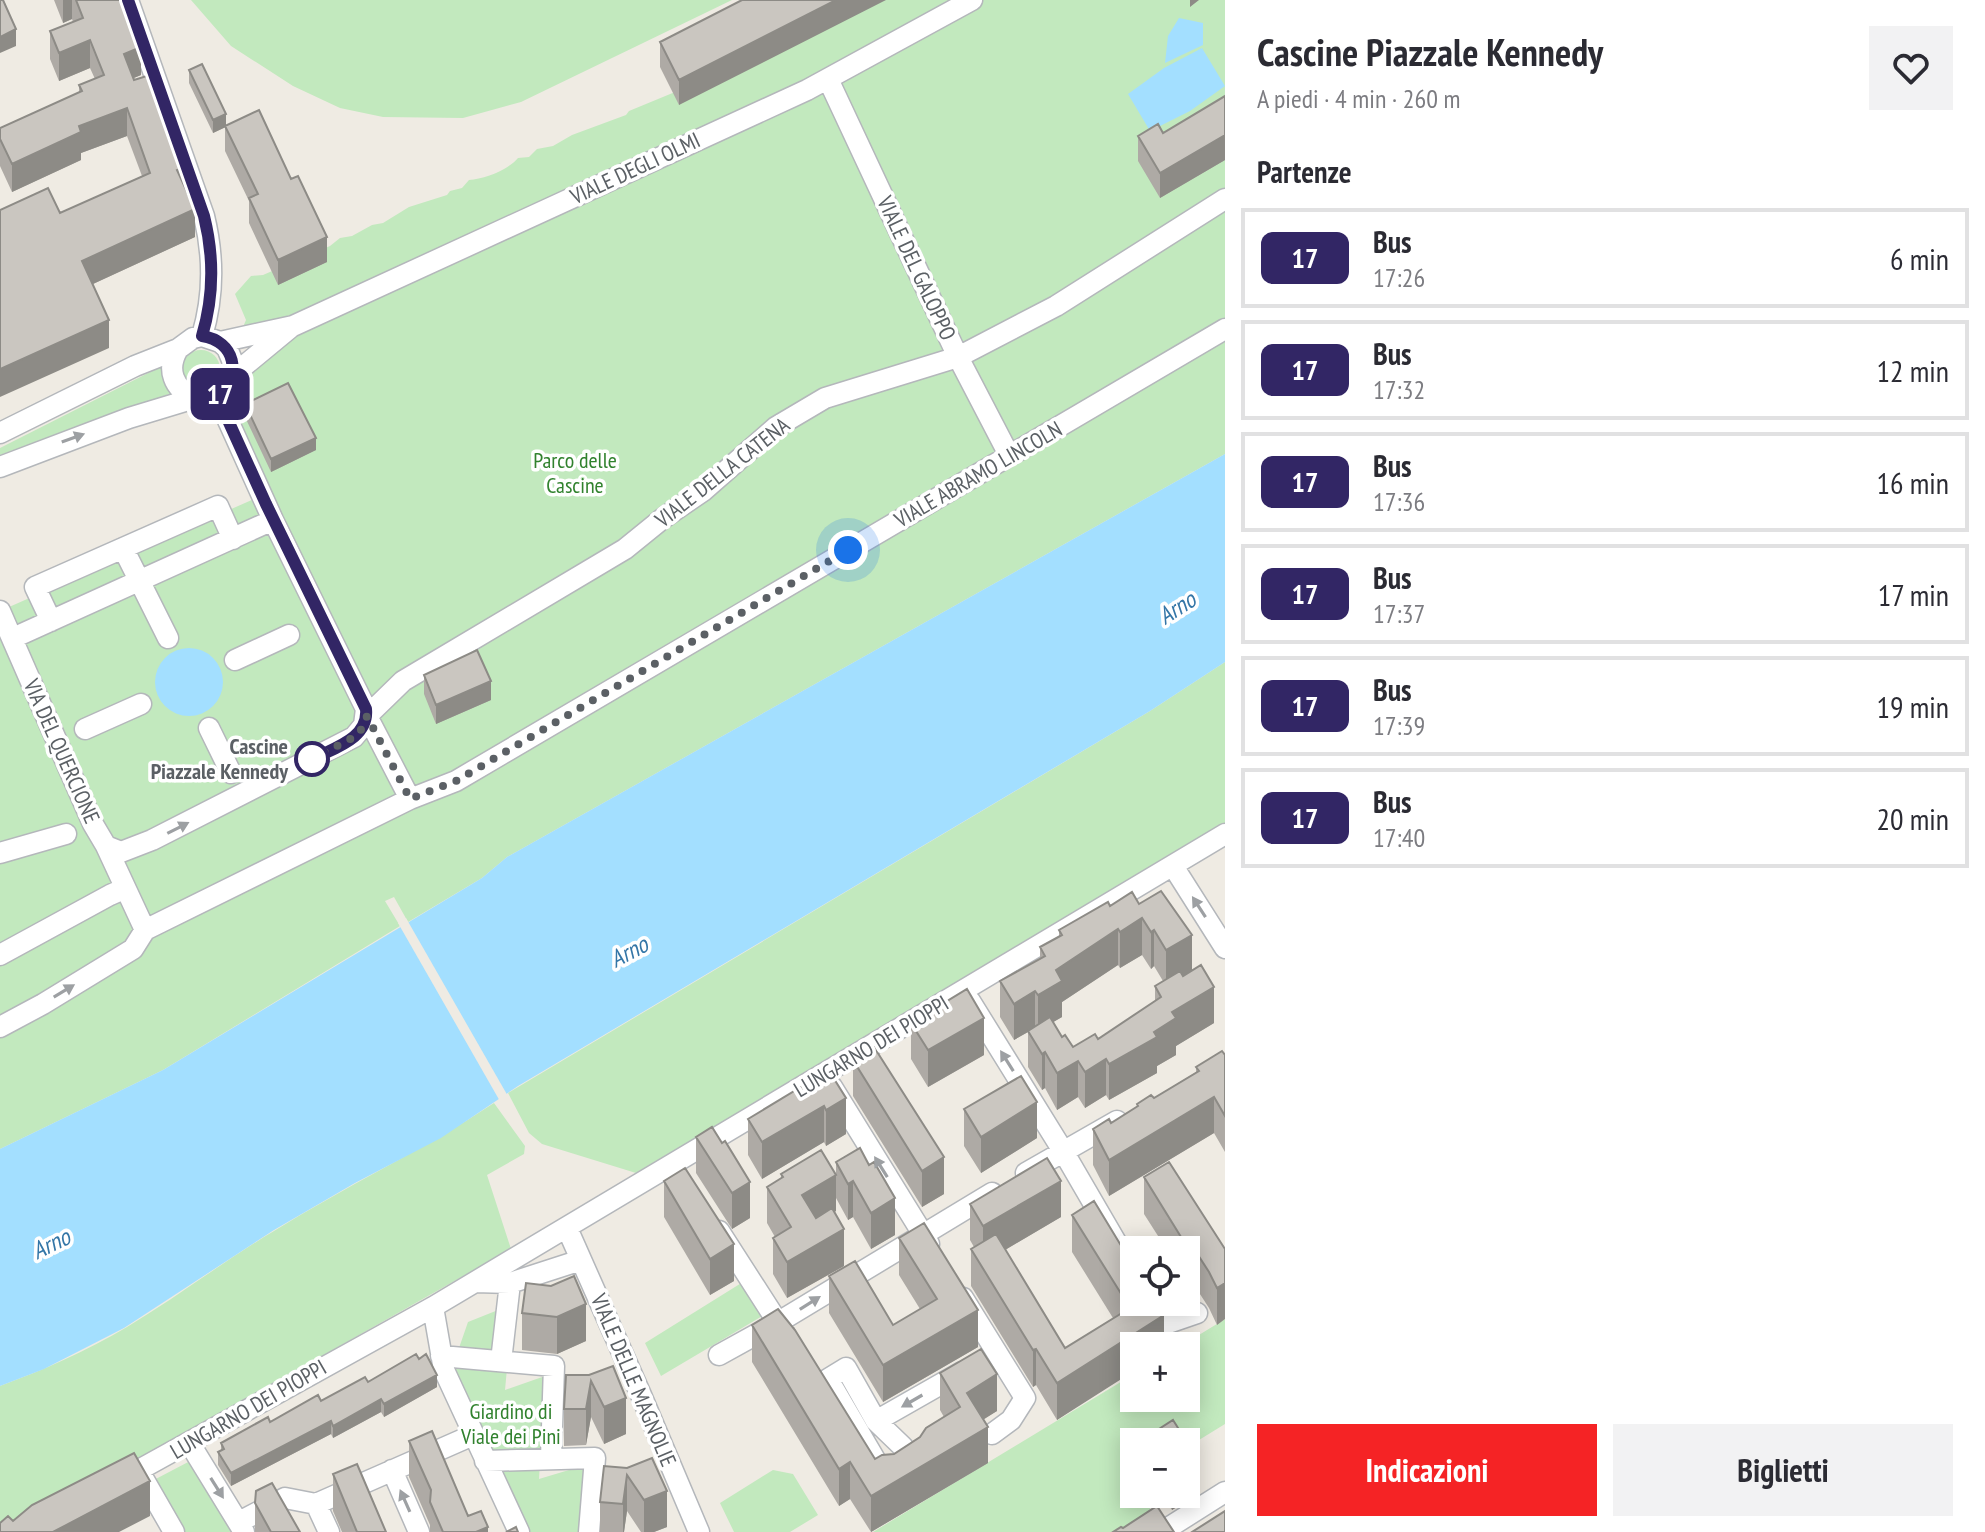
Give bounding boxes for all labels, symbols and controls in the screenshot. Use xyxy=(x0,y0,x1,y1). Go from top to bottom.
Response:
button: heart xyxy=(1869,26,1953,110)
text: Cascine Piazzale Kennedy xyxy=(1257,27,1603,76)
text: A piedi · 4 min · 260 m xyxy=(1257,82,1460,115)
street label: VIALE DEGLI OLMI xyxy=(565,126,704,211)
text: Partenze xyxy=(1257,152,1352,191)
street label: VIALE DEL GALOPPO xyxy=(871,191,963,345)
text: Bus xyxy=(1373,222,1412,261)
text: 17 xyxy=(1292,239,1318,276)
text: 6 min xyxy=(1890,239,1949,278)
text: 17:26 xyxy=(1373,261,1425,294)
text: Bus xyxy=(1373,334,1412,373)
text: 17 xyxy=(1292,351,1318,388)
text: 12 min xyxy=(1876,351,1949,390)
line badge: 17 xyxy=(184,368,256,420)
text: 17:32 xyxy=(1373,373,1425,406)
text: 17 xyxy=(207,375,233,412)
street label: VIALE DELLA CATENA xyxy=(648,410,795,534)
street label: VIALE ABRAMO LINCOLN xyxy=(888,415,1067,534)
one-way arrow xyxy=(61,431,85,444)
park label: Parco delle Cascine xyxy=(533,446,617,499)
text: Bus xyxy=(1373,446,1412,485)
text: 17 xyxy=(1292,463,1318,500)
text: 16 min xyxy=(1876,463,1949,502)
text: 17:36 xyxy=(1373,485,1425,518)
your location xyxy=(828,530,868,570)
text: Bus xyxy=(1373,558,1412,597)
text: 17 xyxy=(1292,575,1318,612)
text: 17 min xyxy=(1878,575,1949,614)
water label: Arno xyxy=(1152,583,1203,631)
text: 17:37 xyxy=(1373,597,1425,630)
text: Bus xyxy=(1373,670,1412,709)
street label: VIA DEL QUERCIONE xyxy=(17,674,106,828)
text: 17 xyxy=(1292,687,1318,724)
text: 19 min xyxy=(1876,687,1949,726)
text: 17:39 xyxy=(1373,709,1425,742)
place label: Cascine Piazzale Kennedy xyxy=(151,732,289,785)
marker: Cascine Piazzale Kennedy xyxy=(295,742,329,776)
text: Bus xyxy=(1373,782,1412,821)
text: 17 xyxy=(1292,799,1318,836)
text: 20 min xyxy=(1876,799,1949,838)
one-way arrow xyxy=(166,821,189,834)
text: 17:40 xyxy=(1373,821,1425,854)
one-way arrow xyxy=(1191,896,1206,917)
water label: Arno xyxy=(604,928,655,974)
one-way arrow xyxy=(53,984,75,998)
street label: LUNGARNO DEI PIOPPI xyxy=(788,989,954,1103)
one-way arrow xyxy=(1000,1050,1014,1072)
one-way arrow xyxy=(875,1156,889,1178)
water label: Arno xyxy=(27,1220,76,1266)
map controls xyxy=(1120,1236,1200,1508)
button: locate xyxy=(1120,1236,1200,1316)
street label: VIALE DELLE MAGNOLIE xyxy=(585,1289,683,1470)
one-way arrow xyxy=(799,1296,821,1310)
button: + xyxy=(1120,1332,1200,1412)
street label: LUNGARNO DEI PIOPPI xyxy=(165,1353,331,1465)
one-way arrow xyxy=(901,1394,923,1408)
park label: Giardino di Viale dei Pini xyxy=(460,1397,561,1450)
button: Indicazioni xyxy=(1257,1424,1597,1516)
button: Biglietti xyxy=(1613,1424,1953,1516)
button: − xyxy=(1120,1428,1200,1508)
one-way arrow xyxy=(210,1477,224,1499)
one-way arrow xyxy=(399,1489,412,1513)

